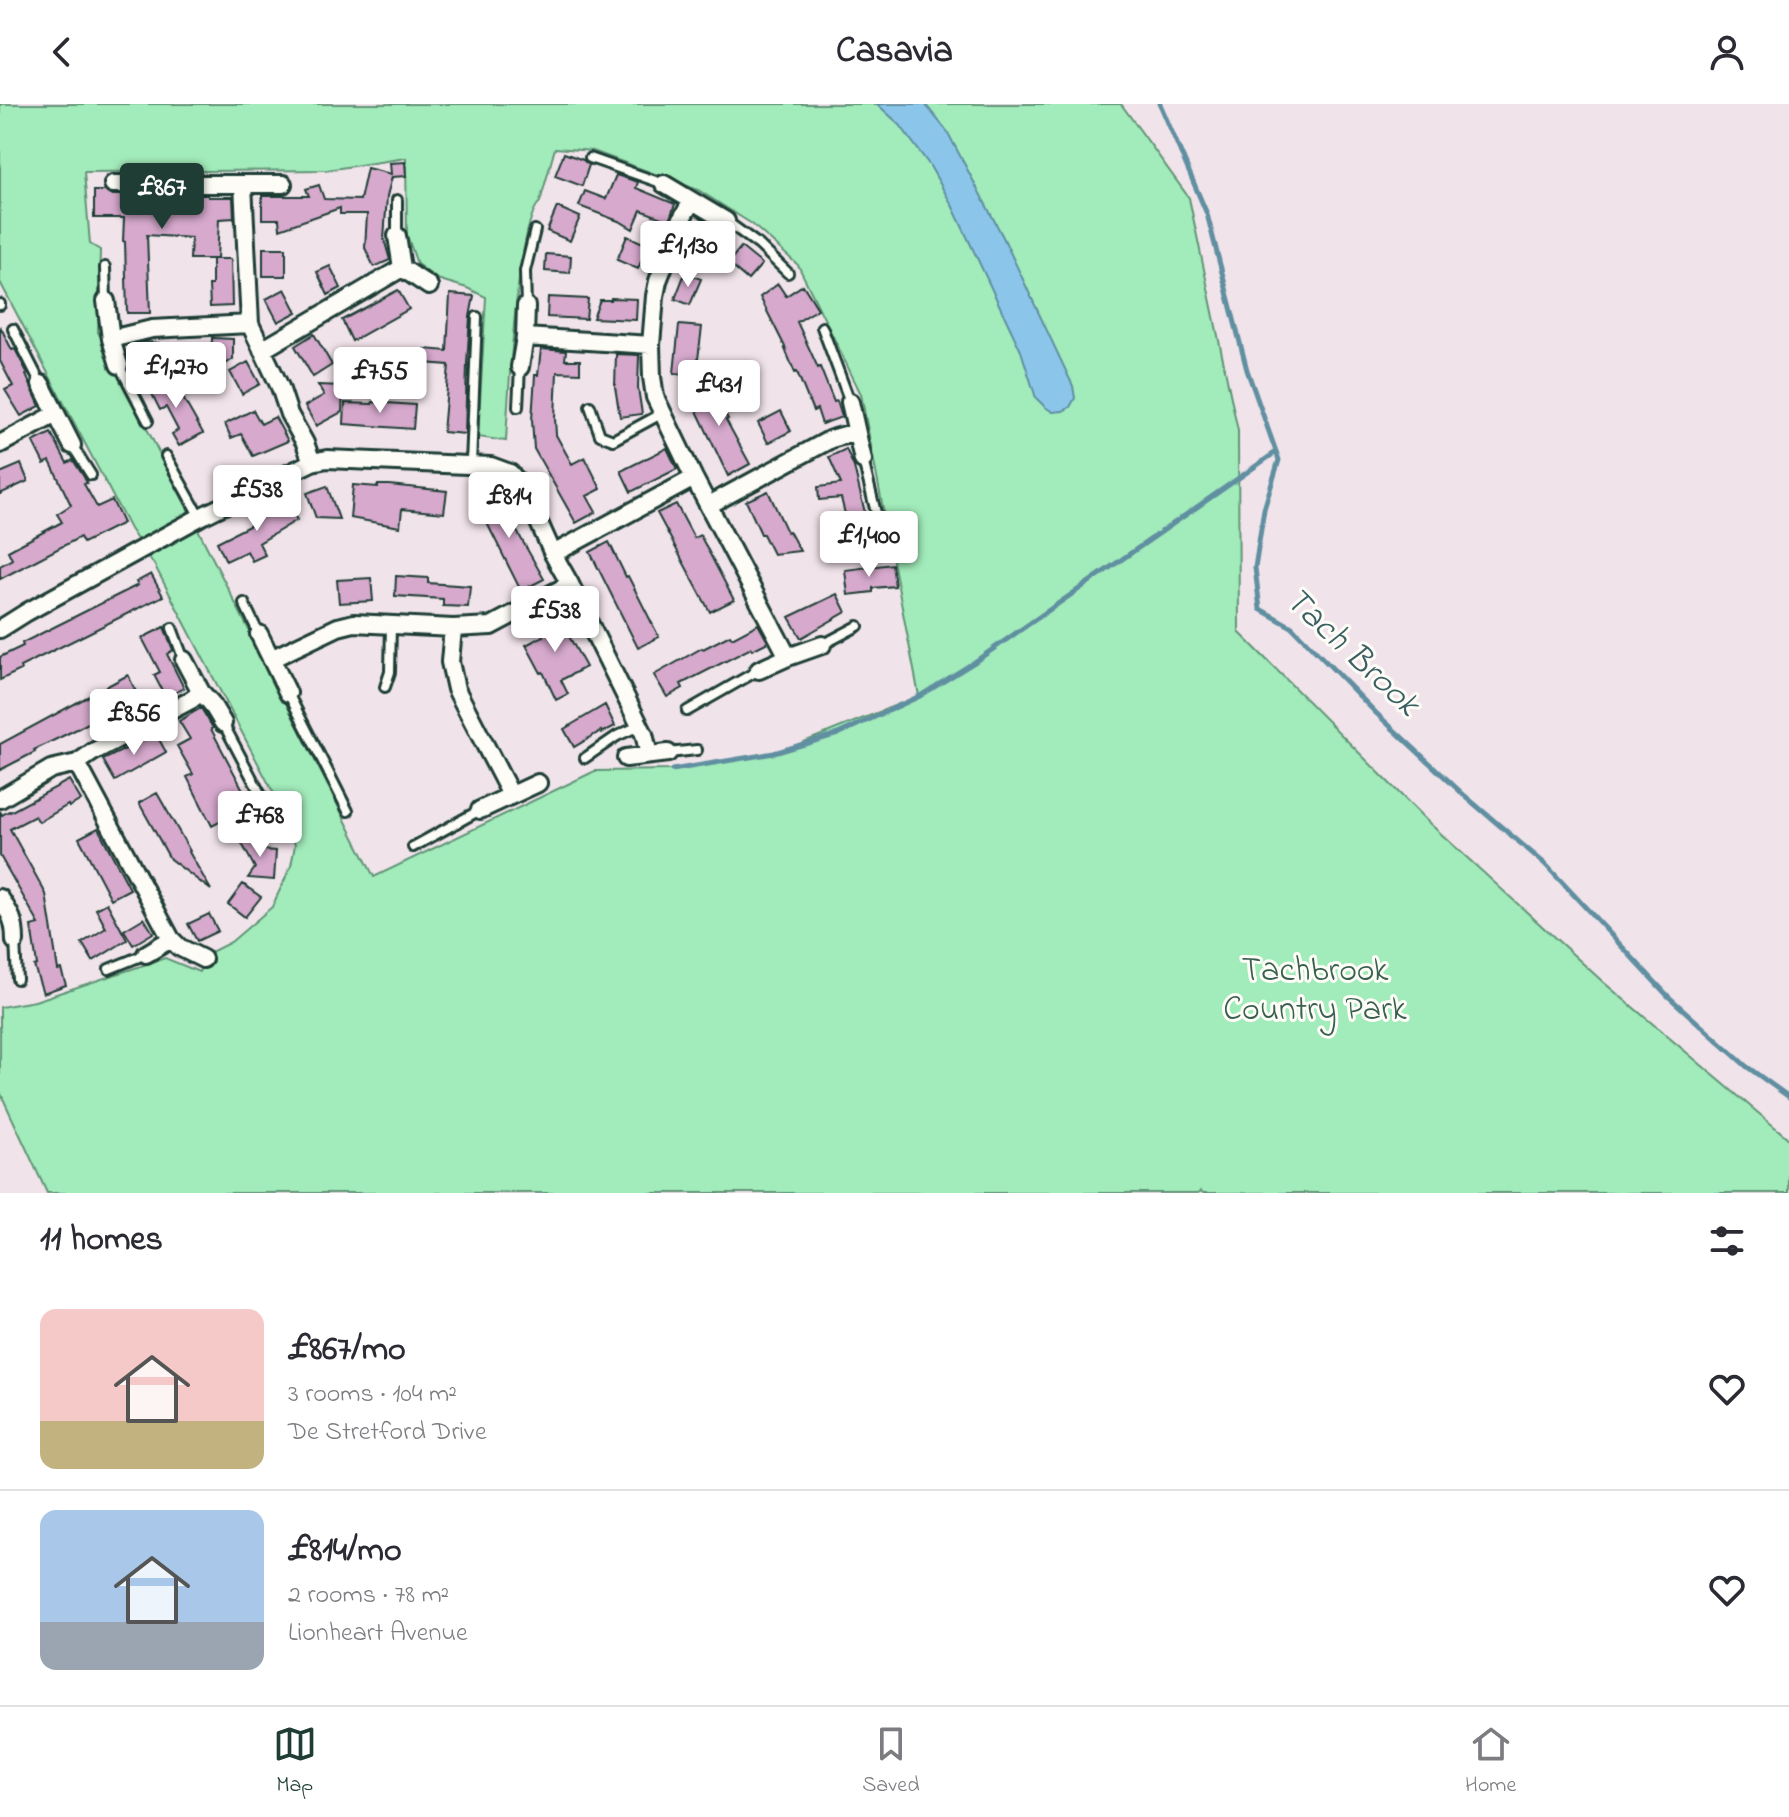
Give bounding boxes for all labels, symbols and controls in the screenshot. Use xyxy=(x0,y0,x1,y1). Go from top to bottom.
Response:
text: Casavia xyxy=(836,26,953,79)
icon: back xyxy=(40,30,84,74)
icon: person xyxy=(1705,30,1749,74)
pin: £867 xyxy=(115,163,209,231)
text: £867 xyxy=(138,170,186,208)
pin: £1,130 xyxy=(623,221,753,289)
text: £1,130 xyxy=(658,228,718,266)
pin: £1,270 xyxy=(111,342,241,410)
pin: £755 xyxy=(333,347,427,415)
text: £1,270 xyxy=(144,349,208,387)
text: £755 xyxy=(352,354,408,392)
pin: £431 xyxy=(672,360,766,428)
text: £431 xyxy=(696,367,742,405)
pin: £538 xyxy=(210,465,304,533)
text: £538 xyxy=(231,472,283,510)
pin: £814 xyxy=(462,472,556,540)
text: £814 xyxy=(486,479,532,517)
pin: £1,400 xyxy=(804,511,934,579)
text: £1,400 xyxy=(838,518,900,556)
water label: Tach Brook xyxy=(1271,576,1432,731)
pin: £538 xyxy=(508,586,602,654)
text: £538 xyxy=(529,593,581,631)
pin: £856 xyxy=(87,689,181,757)
text: £856 xyxy=(108,696,160,734)
pin: £768 xyxy=(213,791,307,859)
text: £768 xyxy=(236,798,284,836)
park label: Tachbrook Country Park xyxy=(1223,947,1407,1036)
text: 11 homes xyxy=(40,1216,163,1266)
icon: filters xyxy=(1705,1219,1749,1263)
text: £867/mo xyxy=(288,1326,406,1376)
icon: home xyxy=(104,1341,200,1437)
icon: heart xyxy=(1705,1367,1749,1411)
text: 3 rooms · 104 m² xyxy=(288,1376,457,1414)
text: De Stretford Drive xyxy=(288,1414,487,1452)
text: £814/mo xyxy=(288,1527,402,1577)
icon: home xyxy=(104,1542,200,1638)
icon: heart xyxy=(1705,1568,1749,1612)
text: 2 rooms · 78 m² xyxy=(288,1577,449,1615)
text: Lionheart Avenue xyxy=(288,1615,468,1653)
tab: Map xyxy=(273,1722,317,1802)
tab: Saved xyxy=(862,1722,920,1802)
tab: Home xyxy=(1465,1722,1516,1802)

